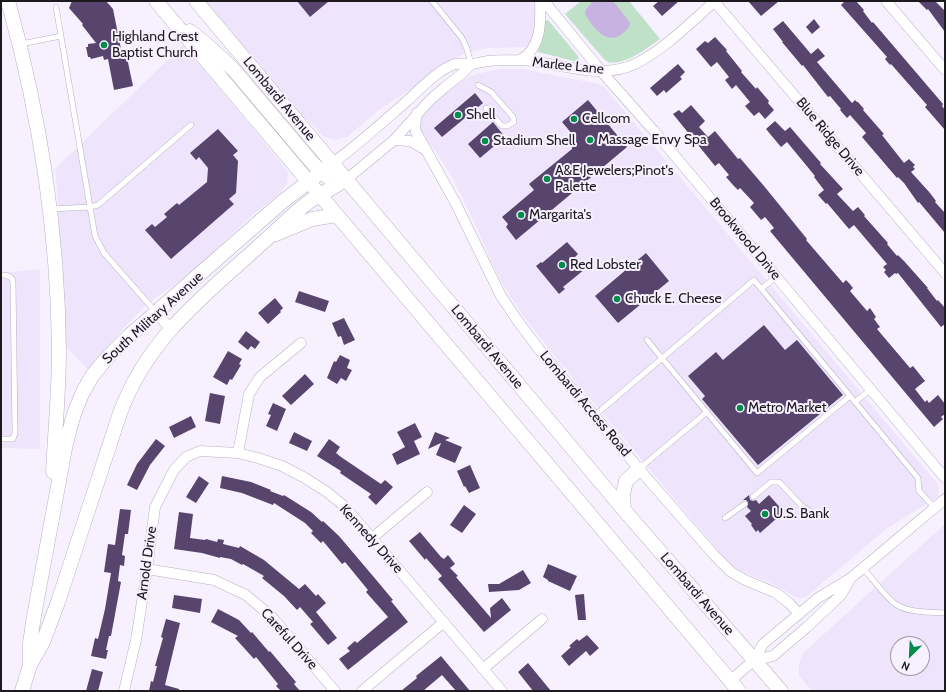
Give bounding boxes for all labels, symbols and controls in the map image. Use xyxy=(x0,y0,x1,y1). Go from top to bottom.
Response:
place label: Highland Crest Baptist Church xyxy=(112,29,199,62)
marker: Highland Crest Baptist Church xyxy=(99,40,109,50)
street label: Lombardi Avenue xyxy=(239,54,319,144)
street label: Marlee Lane xyxy=(531,54,605,78)
street label: Blue Ridge Drive xyxy=(792,94,868,180)
place label: Shell xyxy=(466,107,495,123)
marker: Shell xyxy=(453,110,463,120)
place label: Cellcom xyxy=(582,111,630,127)
marker: Cellcom xyxy=(569,114,579,124)
place label: Massage Envy Spa xyxy=(598,132,707,148)
place label: Stadium Shell xyxy=(493,133,575,149)
marker: Massage Envy Spa xyxy=(585,135,595,145)
marker: Stadium Shell xyxy=(480,136,490,146)
place label: A&E Jewelers;Pinot's Palette xyxy=(555,163,674,196)
marker: A&E Jewelers;Pinot's Palette xyxy=(542,174,552,184)
street label: Brookwood Drive xyxy=(706,195,784,283)
place label: Margarita's xyxy=(529,207,592,223)
marker: Margarita's xyxy=(516,210,526,220)
place label: Red Lobster xyxy=(570,257,641,273)
marker: Red Lobster xyxy=(557,260,567,270)
street label: South Military Avenue xyxy=(99,268,207,368)
place label: Chuck E. Cheese xyxy=(625,291,722,307)
marker: Chuck E. Cheese xyxy=(612,294,622,304)
street label: Lombardi Avenue xyxy=(447,302,527,392)
street label: Lombardi Access Road xyxy=(536,348,634,460)
place label: Metro Market xyxy=(748,400,826,416)
marker: Metro Market xyxy=(735,403,745,413)
street label: Kennedy Drive xyxy=(336,501,406,577)
place label: U.S. Bank xyxy=(773,506,829,522)
marker: U.S. Bank xyxy=(760,509,770,519)
street label: Arnold Drive xyxy=(134,525,160,601)
street label: Lombardi Avenue xyxy=(657,549,737,639)
street label: Careful Drive xyxy=(257,605,321,673)
north arrow xyxy=(890,636,930,676)
text: N xyxy=(899,658,912,674)

